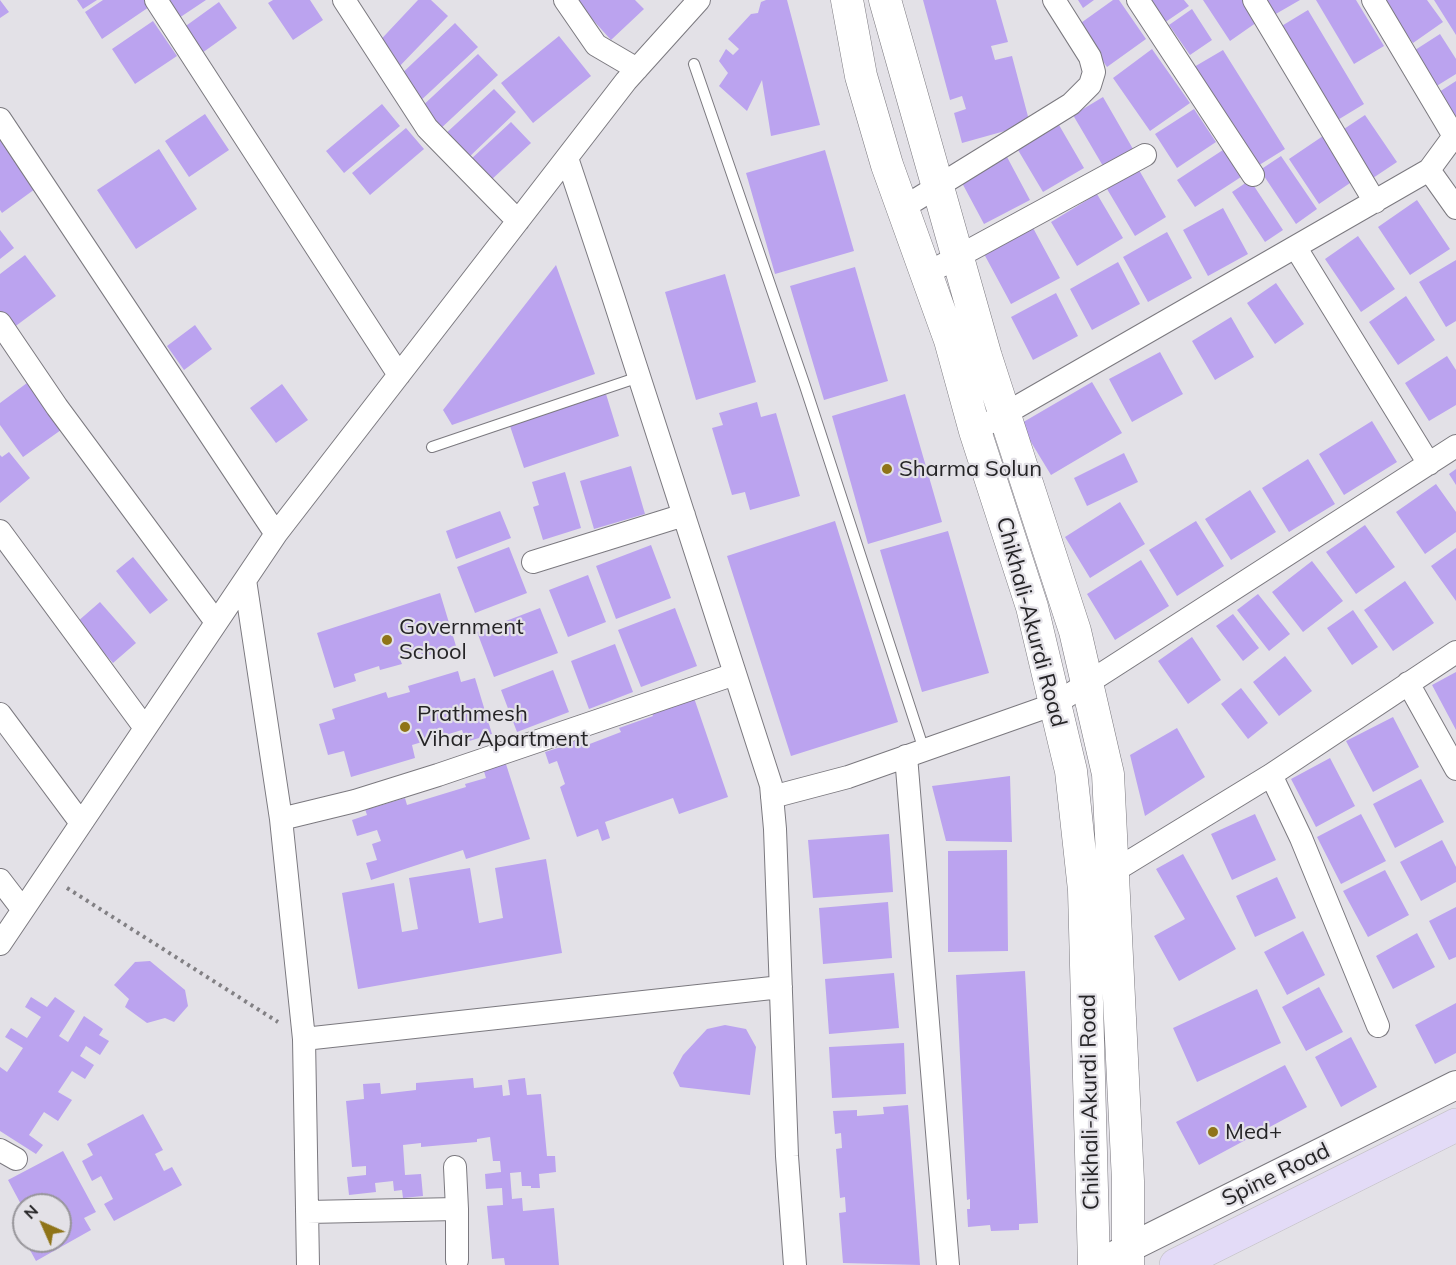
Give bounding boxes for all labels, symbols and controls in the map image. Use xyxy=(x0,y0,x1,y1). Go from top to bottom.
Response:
place label: Sharma Solun xyxy=(899,456,1042,482)
marker: Sharma Solun xyxy=(880,462,894,476)
street label: Chikhali-Akurdi Road xyxy=(990,514,1072,730)
place label: Government School xyxy=(399,614,524,666)
marker: Government School xyxy=(380,633,394,647)
place label: Prathmesh Vihar Apartment xyxy=(417,701,588,752)
marker: Prathmesh Vihar Apartment xyxy=(398,720,412,734)
street label: Chikhali-Akurdi Road xyxy=(1075,994,1105,1210)
place label: Med+ xyxy=(1225,1119,1282,1145)
marker: Med+ xyxy=(1206,1125,1220,1139)
street label: Spine Road xyxy=(1218,1138,1334,1212)
north arrow xyxy=(12,1193,72,1253)
text: N xyxy=(19,1200,42,1223)

